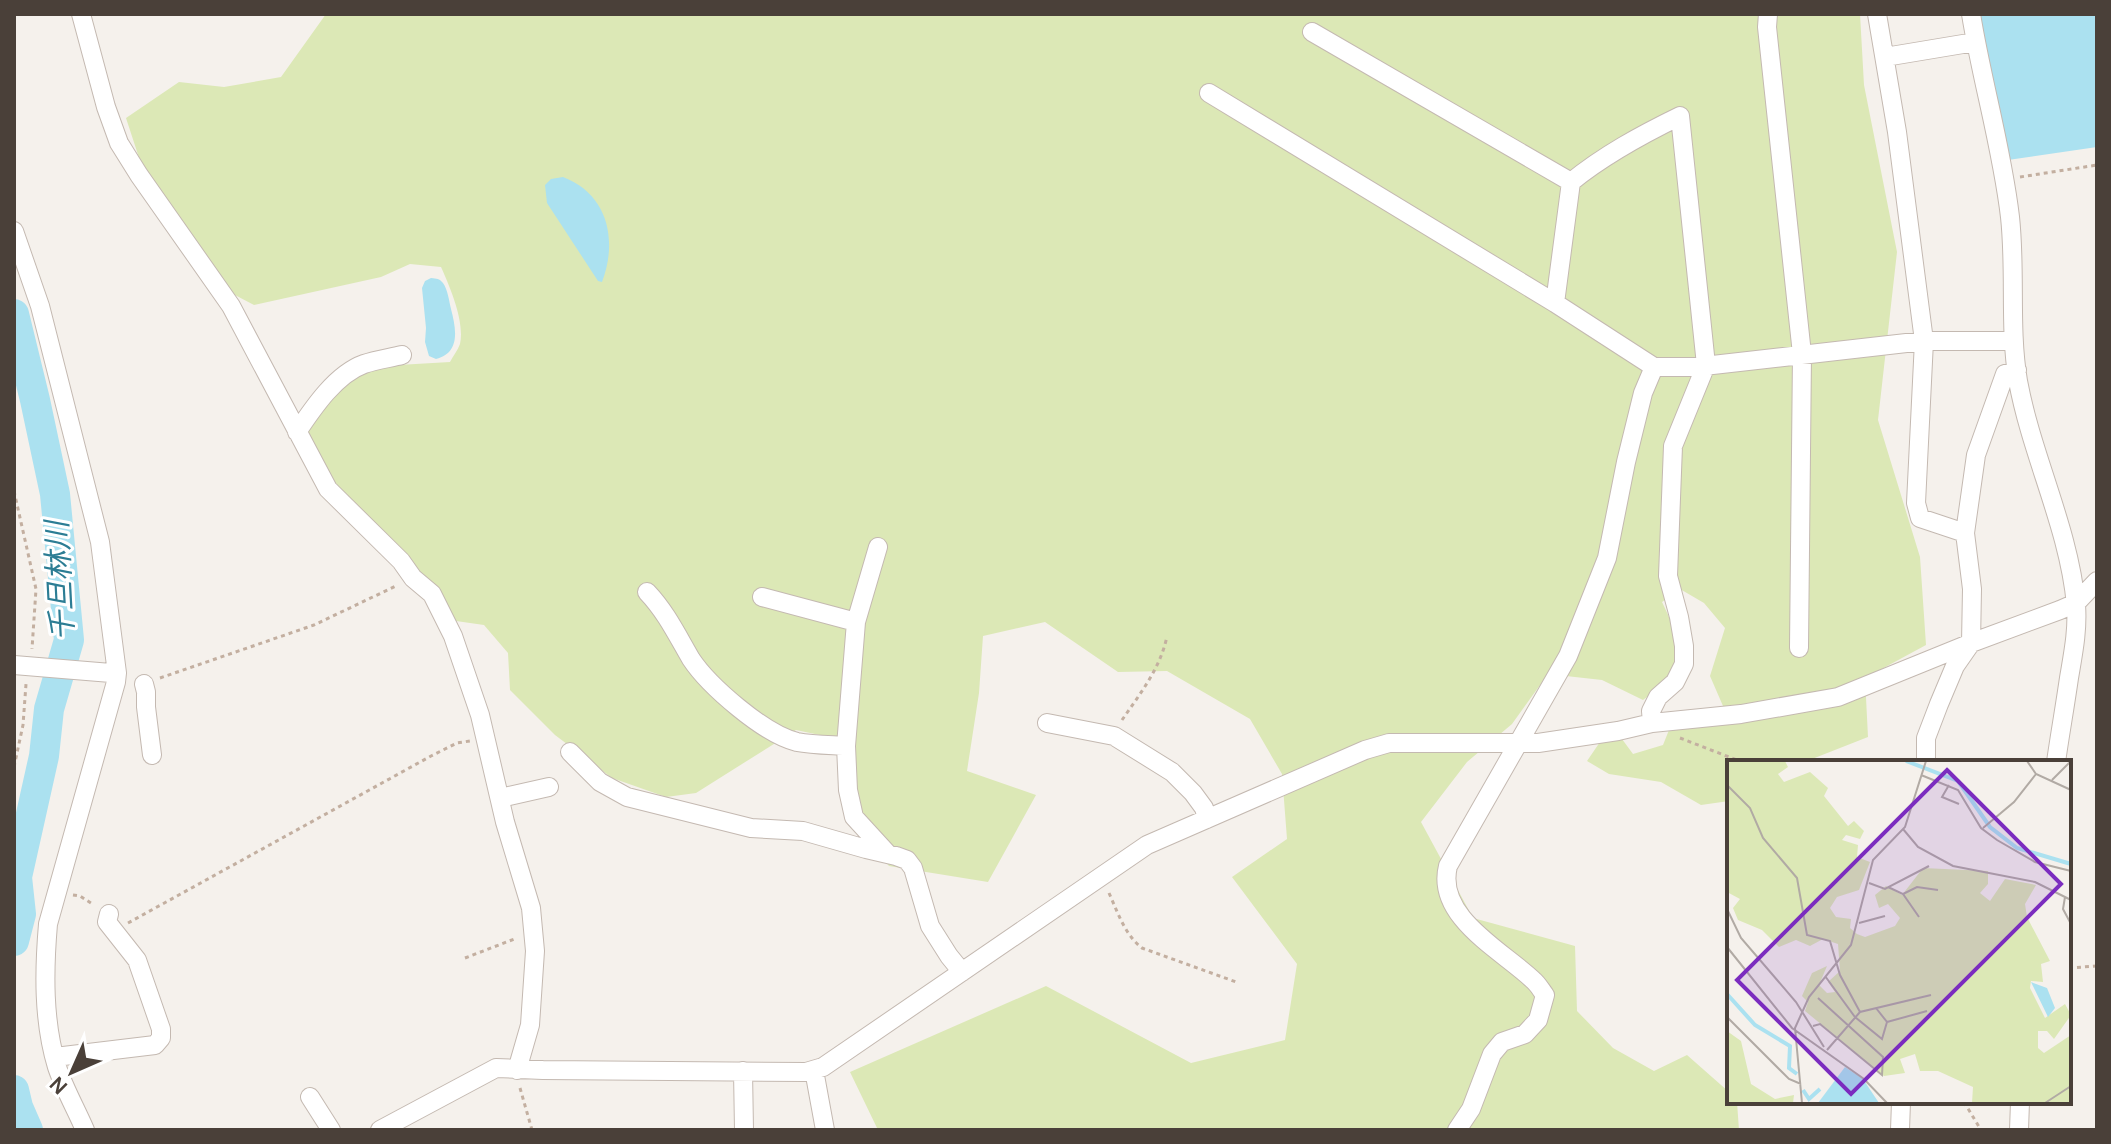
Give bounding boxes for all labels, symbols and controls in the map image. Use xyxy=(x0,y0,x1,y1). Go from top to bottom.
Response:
water label: 千旦林川 xyxy=(39,517,81,642)
inset map xyxy=(1727,760,2071,1104)
north arrow xyxy=(32,1032,112,1112)
text: N xyxy=(44,1071,73,1100)

